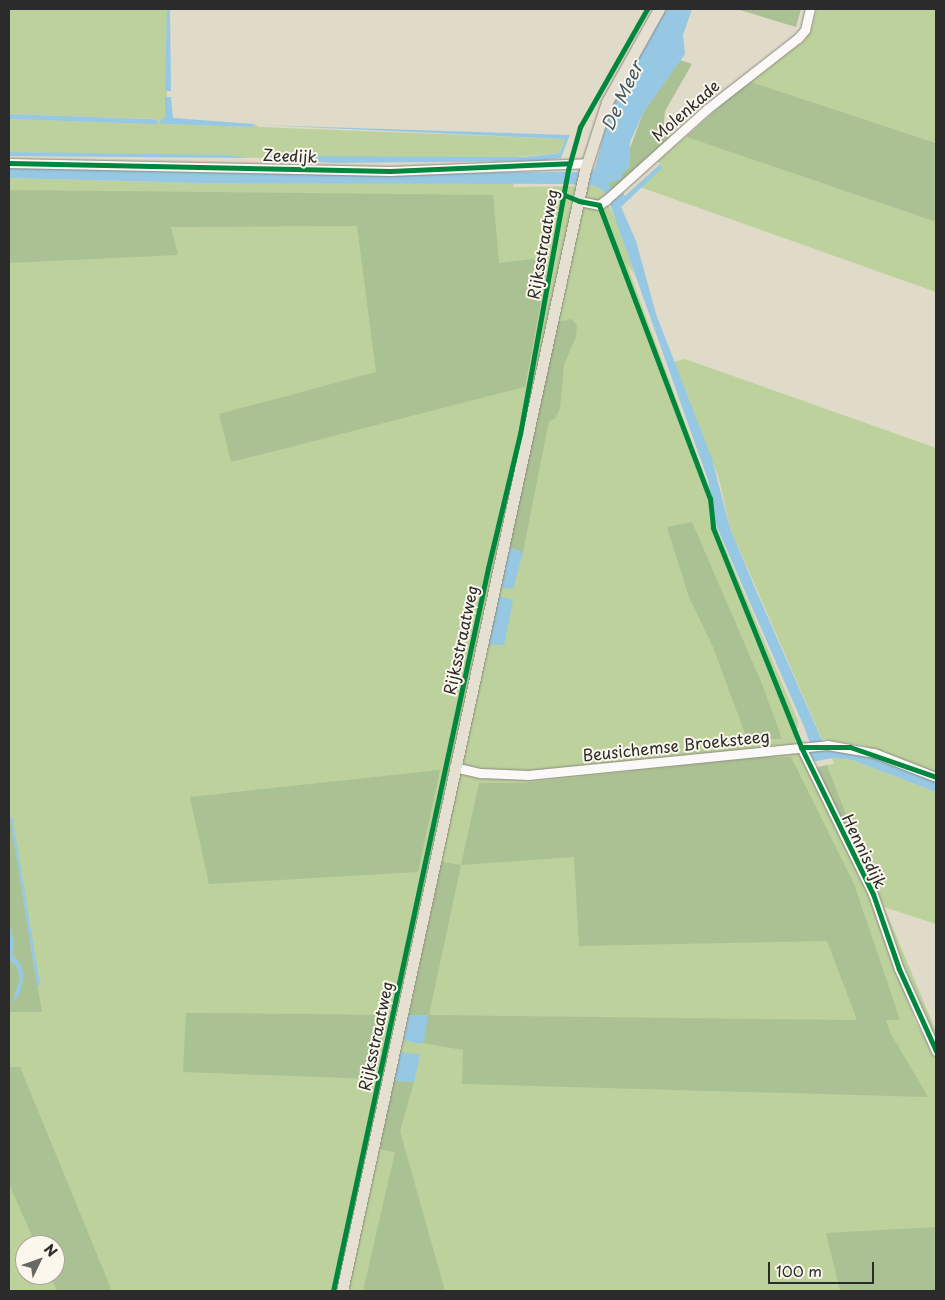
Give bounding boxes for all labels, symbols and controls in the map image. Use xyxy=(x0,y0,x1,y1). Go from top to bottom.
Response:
water label: De Meer xyxy=(596,58,648,134)
street label: Molenkade xyxy=(647,75,723,145)
street label: Zeedijk xyxy=(263,144,317,166)
street label: Rijksstraatweg xyxy=(523,187,561,301)
street label: Rijksstraatweg xyxy=(439,583,481,697)
street label: Beusichemse Broeksteeg xyxy=(581,726,771,764)
street label: Hennisdijk xyxy=(839,811,891,891)
street label: Rijksstraatweg xyxy=(354,979,396,1093)
north arrow xyxy=(15,1235,65,1285)
text: N xyxy=(39,1239,62,1261)
scale bar xyxy=(770,1252,876,1284)
text: 100 m xyxy=(776,1259,822,1282)

